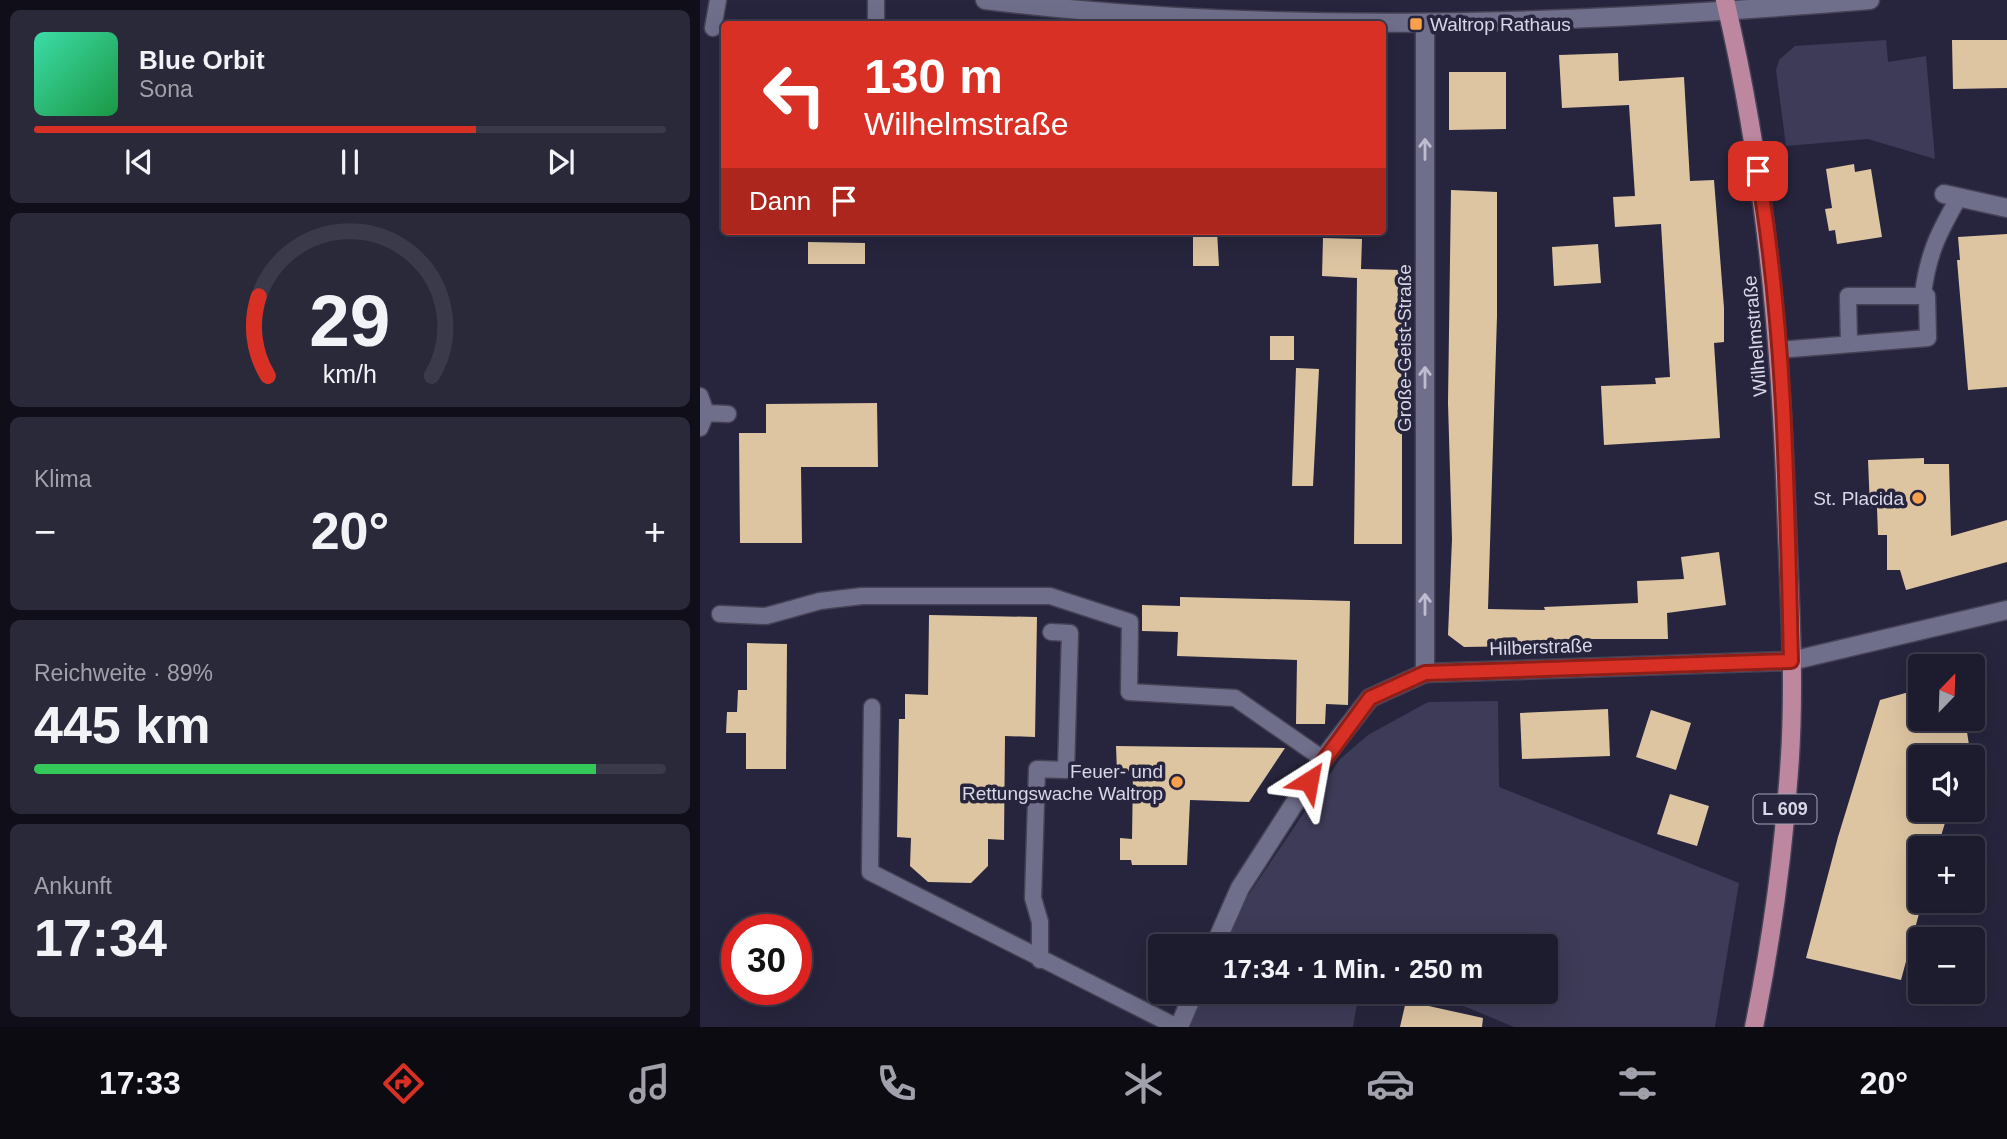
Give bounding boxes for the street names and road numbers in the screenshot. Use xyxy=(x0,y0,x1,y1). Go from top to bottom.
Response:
street label: Große-Geist-Straße xyxy=(1394,264,1415,432)
street label: Wilhelmstraße xyxy=(1739,275,1771,397)
street label: Hilberstraße xyxy=(1489,635,1593,659)
road number: L 609 xyxy=(1754,794,1816,824)

